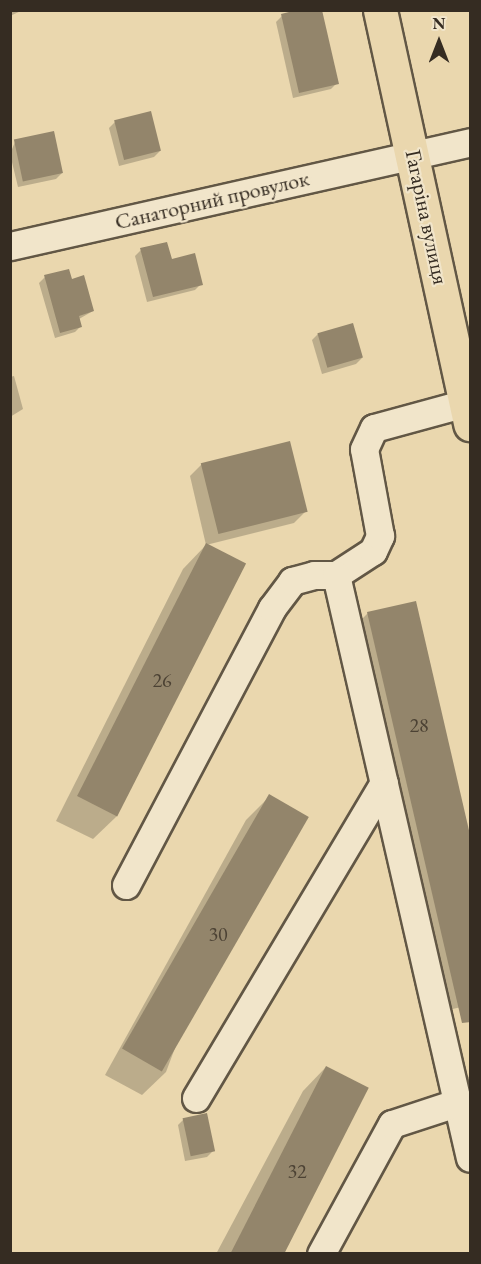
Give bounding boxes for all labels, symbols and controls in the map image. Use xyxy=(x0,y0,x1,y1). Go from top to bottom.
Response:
north arrow xyxy=(409,12,469,72)
text: N xyxy=(433,13,445,34)
street label: Гагаріна вулиця xyxy=(400,147,454,287)
street label: Санаторний провулок xyxy=(112,165,312,235)
house number: 26 xyxy=(152,668,172,692)
house number: 28 xyxy=(409,713,429,737)
house number: 30 xyxy=(208,922,228,946)
house number: 32 xyxy=(287,1159,307,1183)

